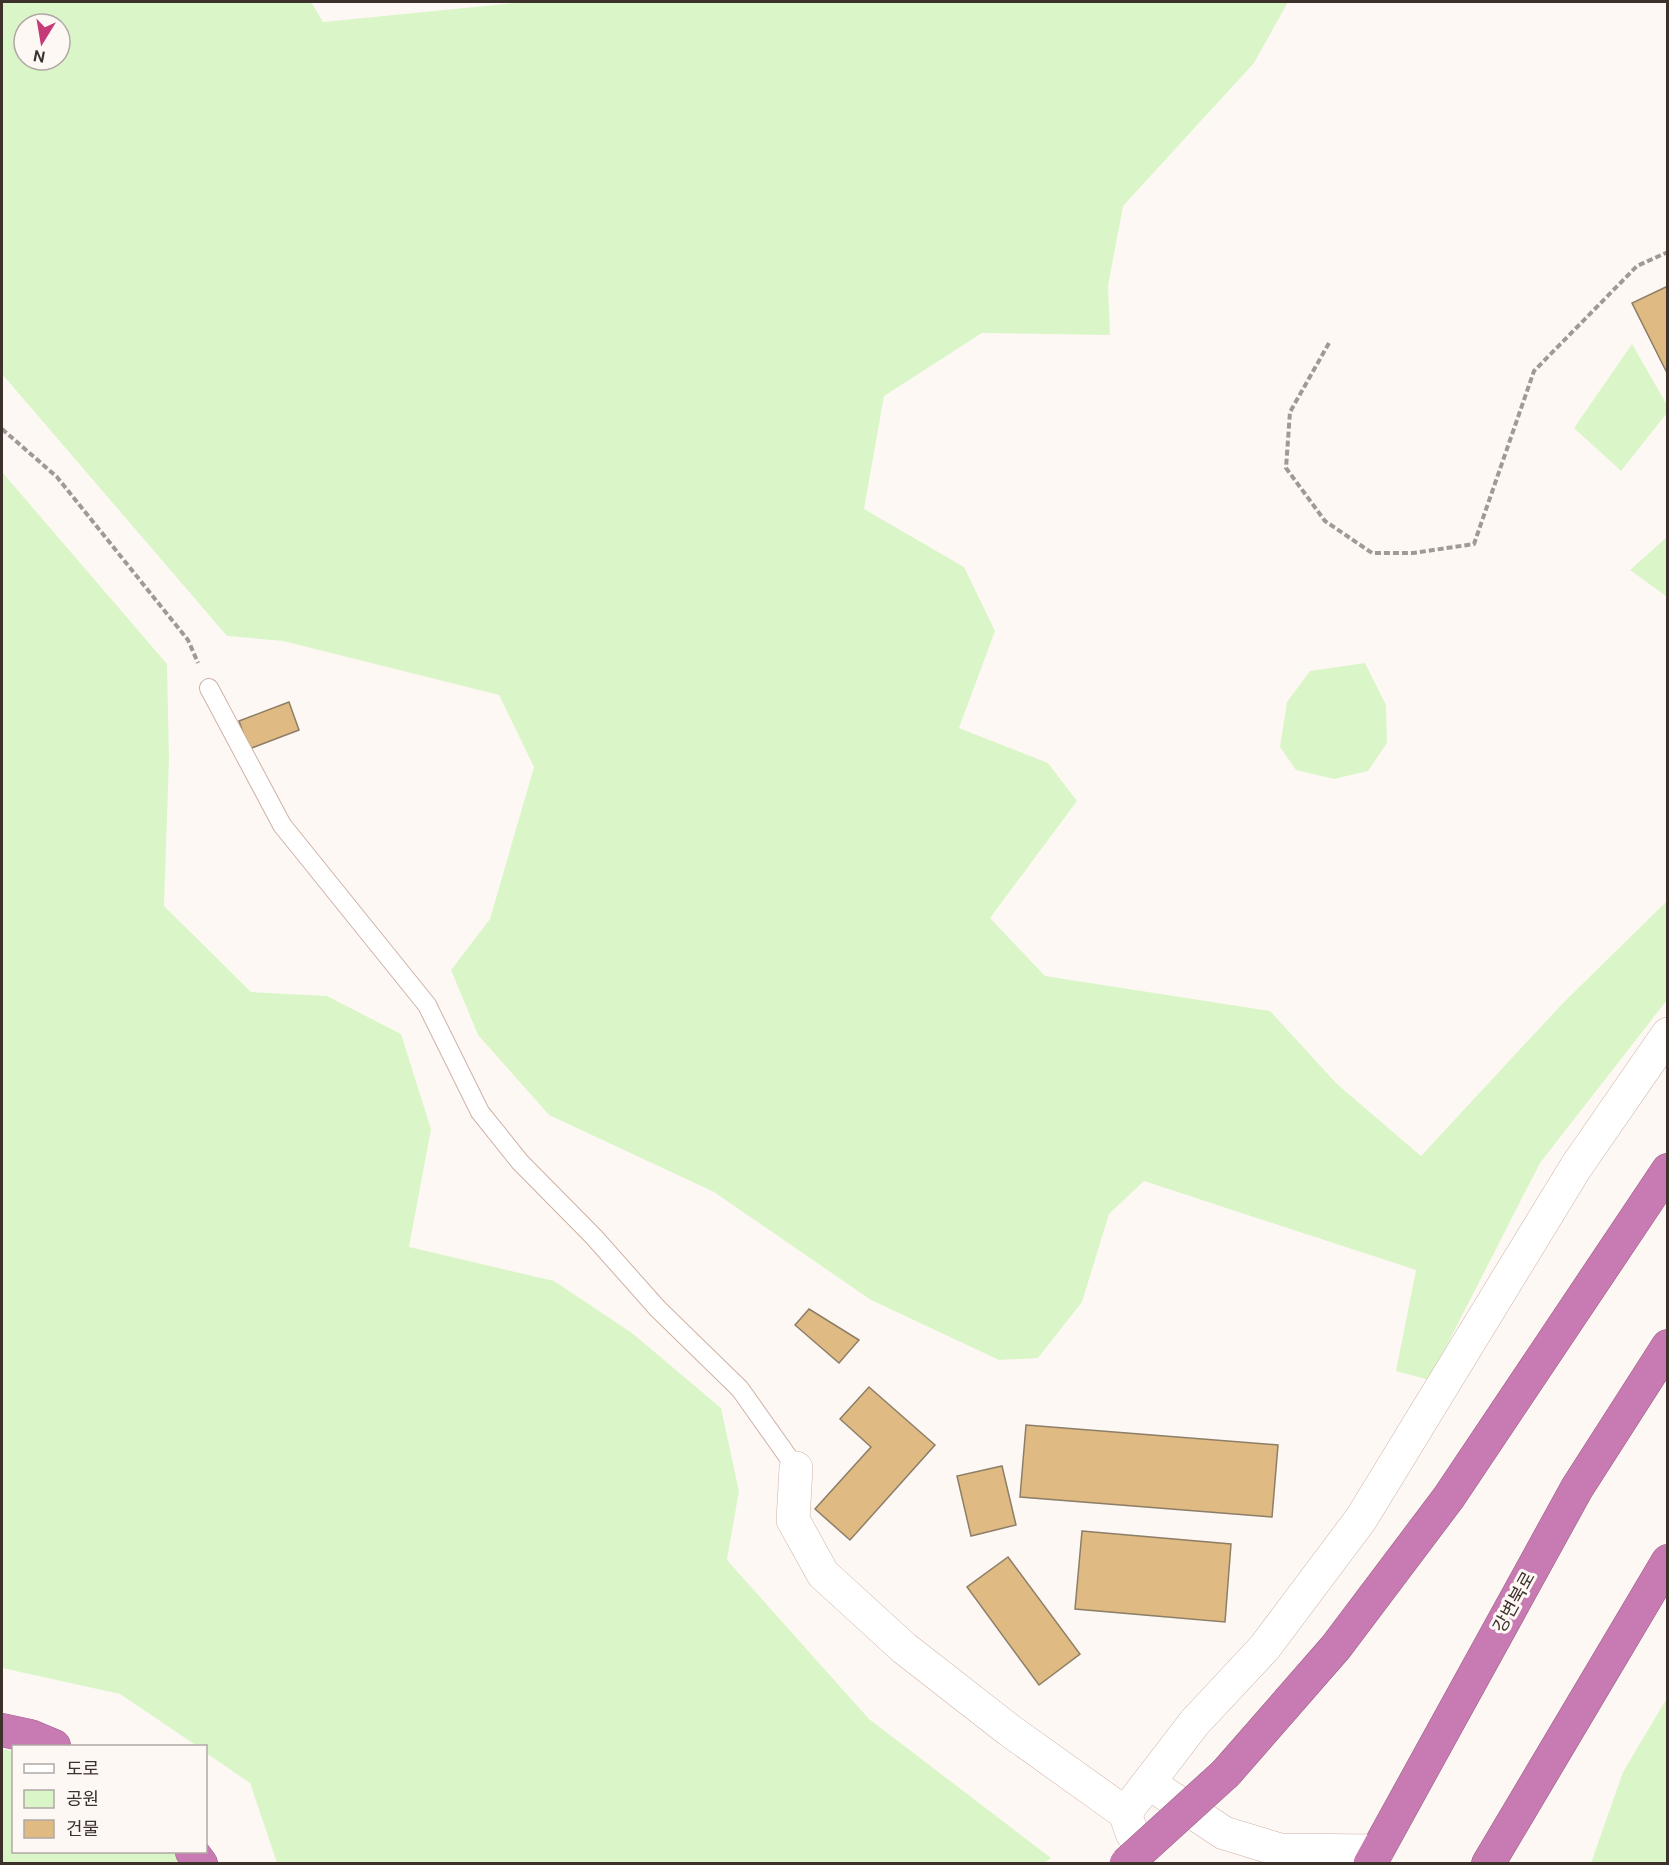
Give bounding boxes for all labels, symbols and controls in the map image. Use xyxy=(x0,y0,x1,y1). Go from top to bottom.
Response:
north arrow xyxy=(12,12,72,72)
text: N xyxy=(32,45,47,68)
street label: 강변북로 xyxy=(1487,1567,1541,1637)
legend xyxy=(12,1745,207,1853)
text: 도로 xyxy=(66,1757,99,1781)
text: 공원 xyxy=(66,1787,99,1811)
text: 건물 xyxy=(66,1817,99,1841)

